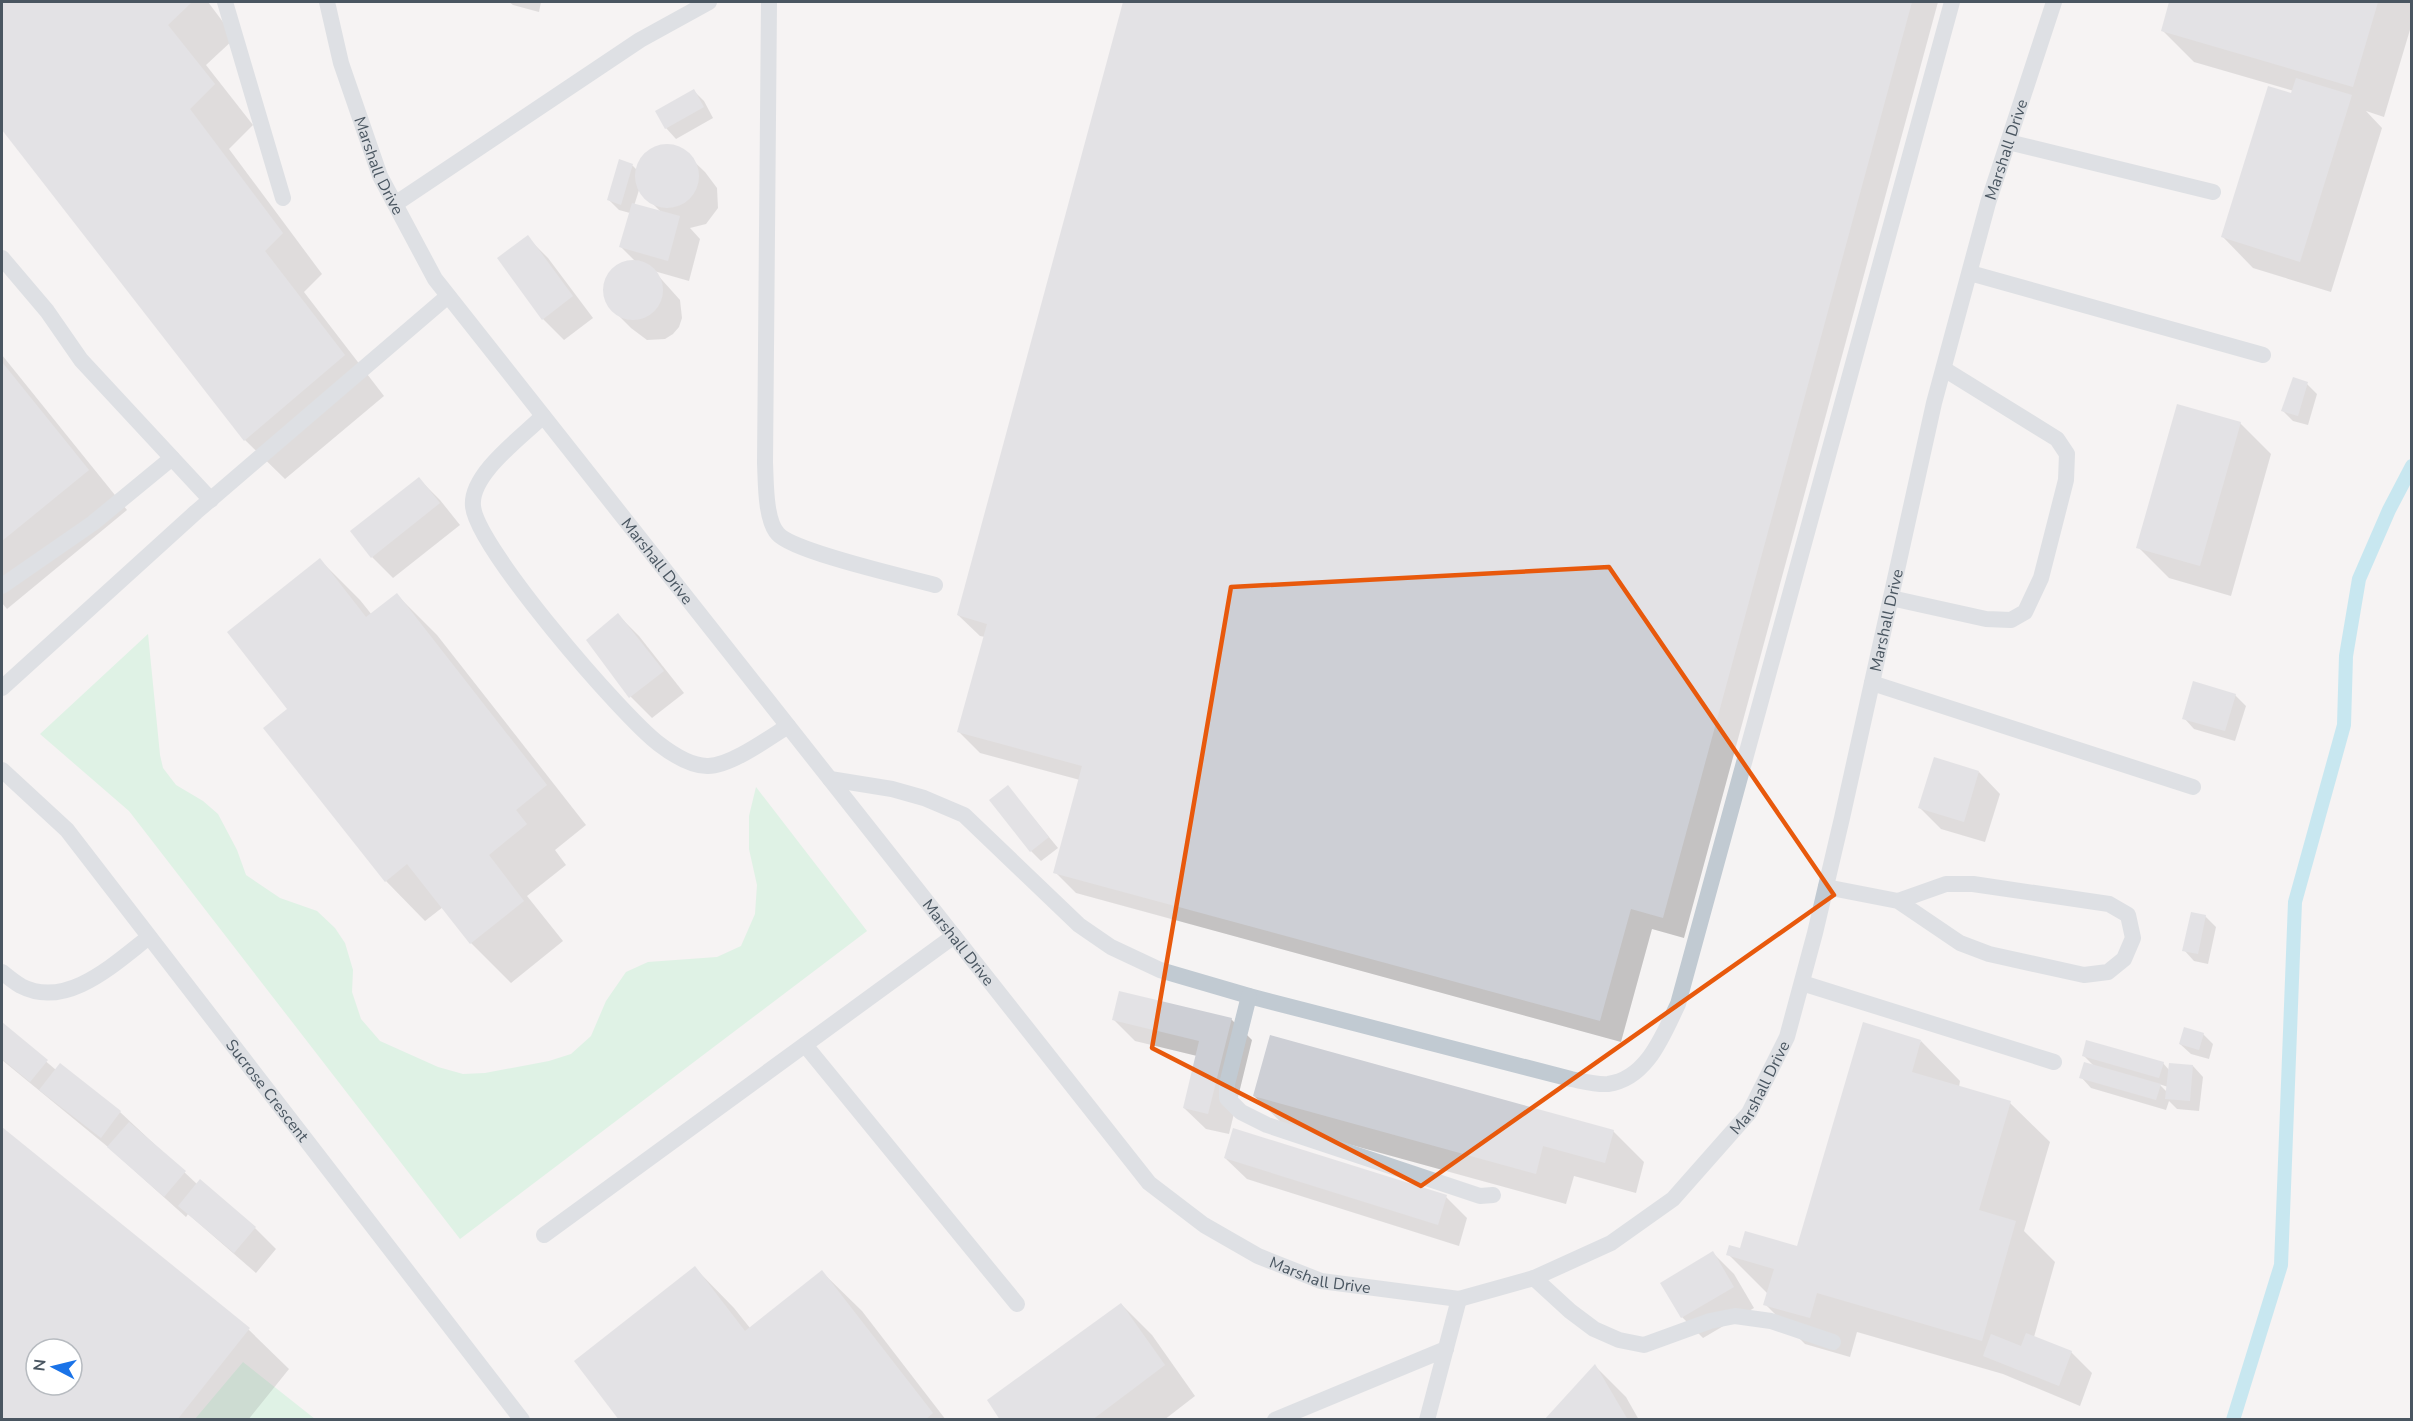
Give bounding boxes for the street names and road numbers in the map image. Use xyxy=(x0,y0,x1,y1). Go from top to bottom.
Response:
street label: Marshall Drive xyxy=(1980,97,2033,203)
street label: Marshall Drive xyxy=(348,114,409,219)
street label: Marshall Drive xyxy=(616,514,698,609)
street label: Marshall Drive xyxy=(1865,567,1909,674)
street label: Marshall Drive xyxy=(917,895,999,991)
street label: Sucrose Crescent xyxy=(220,1035,314,1147)
street label: Marshall Drive xyxy=(1725,1037,1795,1140)
street label: Marshall Drive xyxy=(1266,1252,1372,1299)

